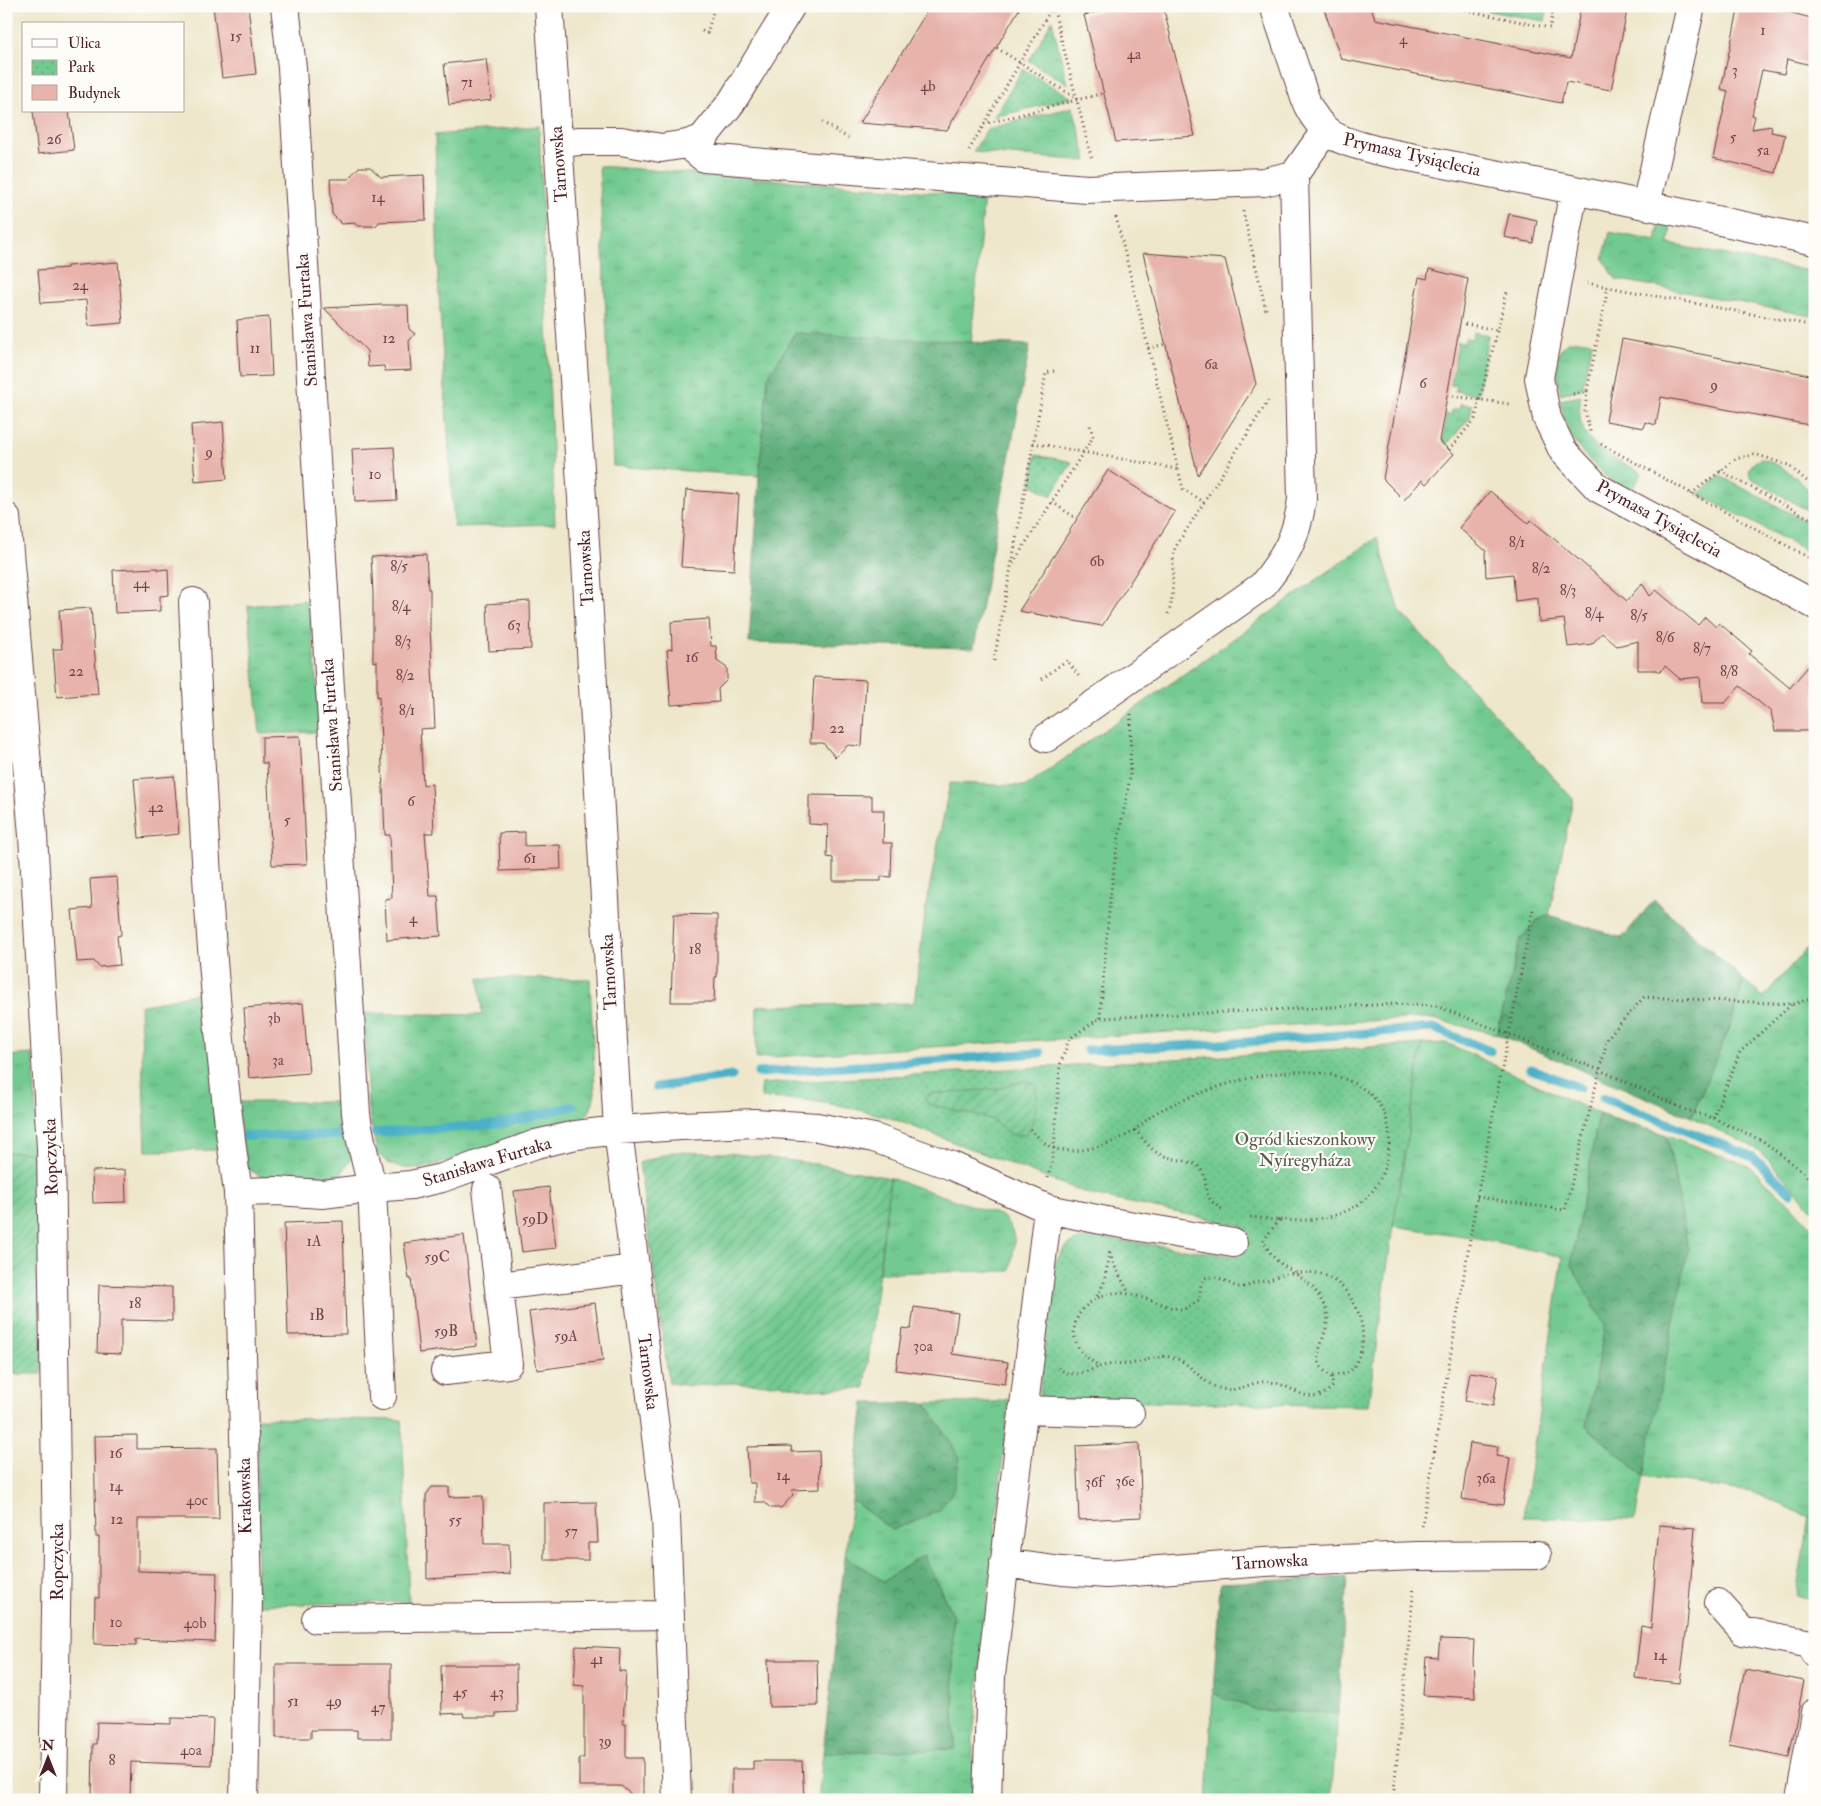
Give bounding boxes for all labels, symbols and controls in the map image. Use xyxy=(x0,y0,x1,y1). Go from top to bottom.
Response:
house number: 1 xyxy=(1760,21,1766,40)
legend xyxy=(22,22,185,112)
house number: 15 xyxy=(230,27,242,46)
house number: 4 xyxy=(1399,30,1408,49)
text: Ulica xyxy=(68,34,101,53)
house number: 4a xyxy=(1127,45,1142,64)
text: Park xyxy=(68,58,95,77)
house number: 3 xyxy=(1732,61,1738,80)
house number: 71 xyxy=(461,73,473,92)
house number: 4b xyxy=(920,77,936,96)
text: Budynek xyxy=(68,84,121,103)
street label: Tarnowska xyxy=(545,125,573,203)
street label: Prymasa Tysiąclecia xyxy=(1341,128,1484,182)
house number: 5 xyxy=(1730,128,1737,147)
house number: 26 xyxy=(46,130,63,149)
house number: 5a xyxy=(1757,141,1770,160)
house number: 14 xyxy=(371,188,386,207)
street label: Stanisława Furtaka xyxy=(291,252,323,387)
house number: 24 xyxy=(72,276,89,295)
house number: 12 xyxy=(383,329,396,348)
house number: 11 xyxy=(250,339,260,358)
house number: 6a xyxy=(1204,355,1219,374)
house number: 6 xyxy=(1419,374,1428,393)
house number: 9 xyxy=(1709,376,1718,395)
house number: 9 xyxy=(204,443,213,462)
house number: 10 xyxy=(369,465,381,484)
street label: Prymasa Tysiąclecia xyxy=(1592,475,1726,563)
street label: Tarnowska xyxy=(572,529,599,607)
house number: 8/1 xyxy=(1509,533,1525,552)
house number: 6b xyxy=(1090,552,1104,571)
house number: 8/5 xyxy=(390,557,408,576)
house number: 8/2 xyxy=(1532,559,1551,578)
house number: 44 xyxy=(133,574,150,593)
house number: 8/3 xyxy=(1560,581,1576,600)
house number: 8/4 xyxy=(392,597,411,616)
house number: 8/4 xyxy=(1585,604,1604,623)
house number: 8/5 xyxy=(1630,606,1648,625)
house number: 63 xyxy=(507,616,521,635)
house number: 8/6 xyxy=(1656,628,1676,647)
house number: 8/3 xyxy=(395,632,411,651)
house number: 8/7 xyxy=(1693,639,1711,658)
house number: 16 xyxy=(686,648,700,667)
street label: Stanisława Furtaka xyxy=(316,657,348,792)
house number: 22 xyxy=(68,662,84,681)
house number: 8/8 xyxy=(1720,662,1738,681)
house number: 8/2 xyxy=(396,666,415,685)
house number: 8/1 xyxy=(399,701,415,720)
house number: 22 xyxy=(829,719,845,738)
house number: 6 xyxy=(407,792,416,811)
house number: 42 xyxy=(148,798,164,817)
house number: 5 xyxy=(284,811,291,830)
house number: 61 xyxy=(524,849,536,868)
house number: 4 xyxy=(409,909,418,928)
street label: Tarnowska xyxy=(595,933,622,1011)
house number: 18 xyxy=(689,940,701,959)
house number: 3b xyxy=(267,1009,281,1028)
house number: 3a xyxy=(272,1051,285,1070)
street label: Ropczycka xyxy=(38,1117,64,1196)
park label: Ogród kieszonkowy Nyíregyháza xyxy=(1234,1128,1377,1172)
street label: Stanisława Furtaka xyxy=(420,1131,555,1193)
house number: 59D xyxy=(522,1210,548,1229)
house number: 1A xyxy=(307,1232,322,1251)
house number: 59C xyxy=(424,1248,450,1267)
house number: 18 xyxy=(129,1294,141,1313)
house number: 1B xyxy=(309,1306,325,1325)
house number: 59B xyxy=(434,1322,458,1341)
house number: 59A xyxy=(554,1327,578,1346)
street label: Tarnowska xyxy=(632,1333,664,1412)
house number: 30a xyxy=(913,1337,934,1356)
house number: 16 xyxy=(110,1444,124,1463)
street label: Krakowska xyxy=(233,1457,257,1535)
house number: 14 xyxy=(776,1466,791,1485)
house number: 36a xyxy=(1476,1469,1497,1488)
house number: 36e xyxy=(1115,1472,1135,1491)
house number: 36f xyxy=(1085,1473,1105,1492)
house number: 14 xyxy=(109,1477,124,1496)
house number: 40c xyxy=(186,1491,208,1510)
house number: 12 xyxy=(111,1510,124,1529)
house number: 55 xyxy=(448,1511,462,1530)
house number: 57 xyxy=(564,1522,578,1541)
street label: Ropczycka xyxy=(46,1523,69,1601)
street label: Tarnowska xyxy=(1231,1548,1309,1575)
house number: 10 xyxy=(110,1613,122,1632)
house number: 40b xyxy=(183,1614,207,1633)
house number: 14 xyxy=(1653,1646,1668,1665)
house number: 41 xyxy=(590,1650,604,1669)
house number: 45 xyxy=(453,1683,468,1702)
house number: 43 xyxy=(490,1683,504,1702)
house number: 51 xyxy=(287,1692,299,1711)
house number: 49 xyxy=(326,1692,342,1711)
house number: 47 xyxy=(371,1698,385,1717)
house number: 39 xyxy=(598,1732,612,1751)
north arrow xyxy=(22,1734,72,1784)
text: N xyxy=(41,1737,55,1754)
house number: 40a xyxy=(180,1741,203,1760)
house number: 8 xyxy=(108,1751,116,1770)

